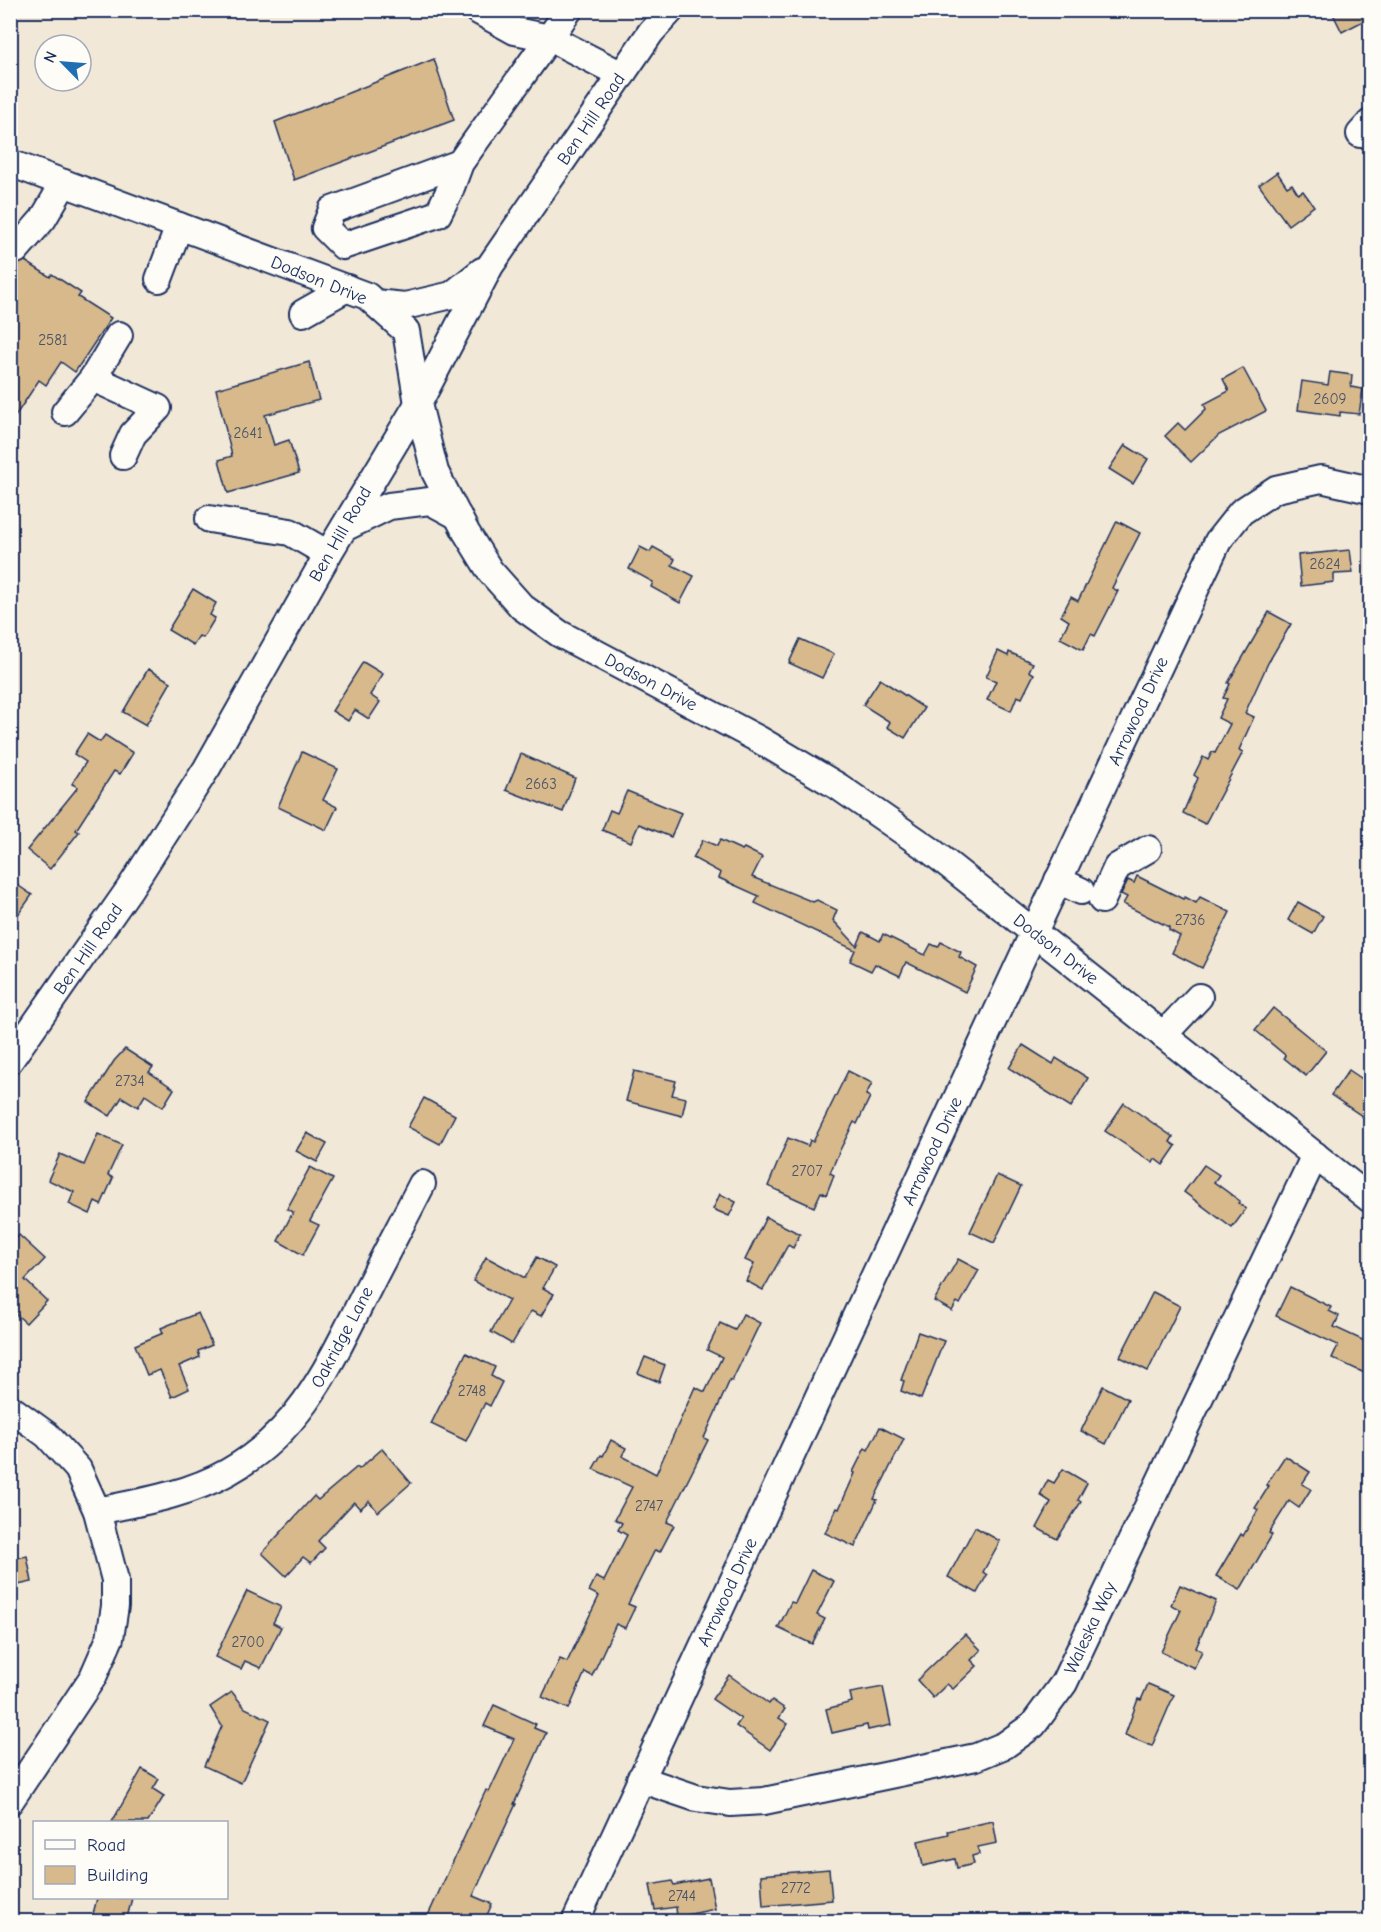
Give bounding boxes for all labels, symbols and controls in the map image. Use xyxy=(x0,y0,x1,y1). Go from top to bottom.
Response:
north arrow xyxy=(33,33,93,93)
text: N xyxy=(40,49,61,66)
street label: Ben Hill Road xyxy=(553,69,630,169)
street label: Dodson Drive xyxy=(268,252,370,309)
house number: 2581 xyxy=(38,331,68,349)
house number: 2609 xyxy=(1313,390,1347,408)
house number: 2641 xyxy=(233,424,263,442)
street label: Ben Hill Road xyxy=(305,483,376,585)
house number: 2624 xyxy=(1309,555,1341,573)
street label: Dodson Drive xyxy=(601,649,701,716)
street label: Arrowood Drive xyxy=(1104,653,1173,769)
house number: 2663 xyxy=(525,775,557,793)
street label: Ben Hill Road xyxy=(49,900,127,999)
street label: Dodson Drive xyxy=(1009,910,1102,989)
house number: 2736 xyxy=(1175,911,1205,929)
house number: 2734 xyxy=(115,1072,145,1090)
street label: Arrowood Drive xyxy=(898,1093,967,1209)
house number: 2707 xyxy=(791,1162,823,1180)
street label: Oakridge Lane xyxy=(307,1283,378,1392)
house number: 2748 xyxy=(458,1382,486,1400)
house number: 2747 xyxy=(635,1497,663,1515)
street label: Arrowood Drive xyxy=(693,1534,762,1650)
street label: Waleska Way xyxy=(1060,1578,1121,1678)
house number: 2700 xyxy=(231,1633,265,1651)
legend xyxy=(33,1821,228,1899)
text: Road xyxy=(87,1835,126,1856)
text: Building xyxy=(87,1865,149,1886)
house number: 2772 xyxy=(781,1879,811,1897)
house number: 2744 xyxy=(668,1887,696,1905)

